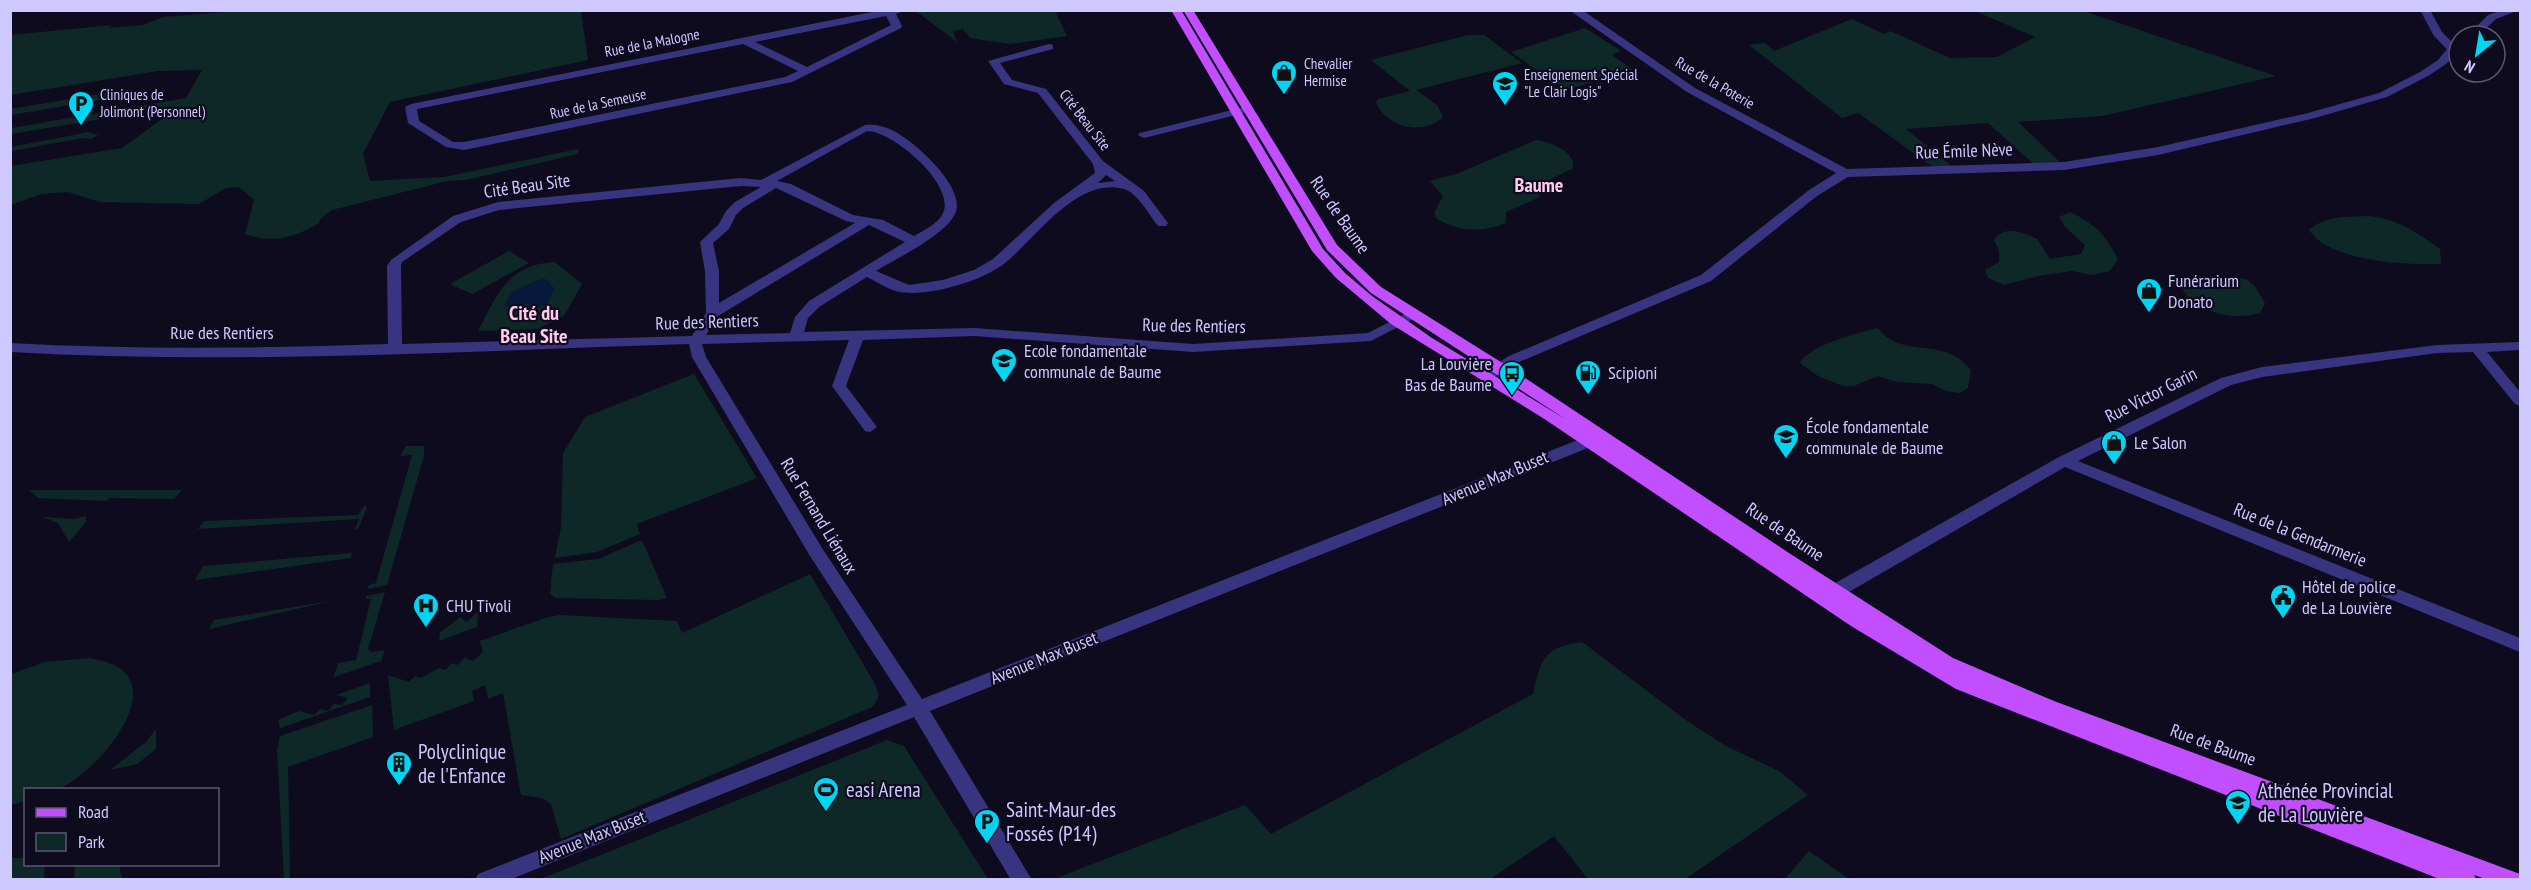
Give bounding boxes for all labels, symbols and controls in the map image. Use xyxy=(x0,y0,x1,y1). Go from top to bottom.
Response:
street label: Rue de la Malogne xyxy=(603,24,701,61)
north arrow xyxy=(2447,24,2507,84)
street label: Rue de la Poterie xyxy=(1672,52,1758,113)
place label: Chevalier Hermise xyxy=(1304,54,1353,90)
text: N xyxy=(2461,56,2478,78)
shop icon: Chevalier Hermise xyxy=(1269,58,1299,96)
place label: Enseignement Spécial "Le Clair Logis" xyxy=(1524,65,1638,101)
school or university icon: Enseignement Spécial "Le Clair Logis" xyxy=(1490,69,1520,107)
street label: Rue de la Semeuse xyxy=(548,84,648,123)
place label: Cliniques de Jolimont (Personnel) xyxy=(99,85,206,121)
street label: Cité Beau Site xyxy=(1056,85,1115,154)
parking icon: Cliniques de Jolimont (Personnel) xyxy=(66,89,96,127)
street label: Rue Émile Nève xyxy=(1915,137,2013,164)
street label: Cité Beau Site xyxy=(482,168,572,203)
street label: Rue de Baume xyxy=(1305,172,1375,258)
district label: Baume xyxy=(1515,172,1563,198)
place label: Funérarium Donato xyxy=(2168,269,2239,313)
shop icon: Funérarium Donato xyxy=(2134,276,2164,314)
district label: Cité du Beau Site xyxy=(500,300,568,349)
street label: Rue des Rentiers xyxy=(655,308,759,335)
street label: Rue des Rentiers xyxy=(1142,313,1246,338)
street label: Rue des Rentiers xyxy=(170,321,274,344)
place label: Ecole fondamentale communale de Baume xyxy=(1024,339,1161,383)
school or university icon: Ecole fondamentale communale de Baume xyxy=(989,346,1019,384)
place label: La Louvière Bas de Baume xyxy=(1405,352,1492,396)
fuel station icon: Scipioni xyxy=(1573,358,1603,396)
bus stop icon: La Louvière Bas de Baume xyxy=(1497,359,1527,397)
place label: Scipioni xyxy=(1608,361,1657,384)
street label: Rue Victor Garin xyxy=(2101,362,2201,428)
place label: École fondamentale communale de Baume xyxy=(1806,415,1943,459)
school or university icon: École fondamentale communale de Baume xyxy=(1771,422,1801,460)
shop icon: Le Salon xyxy=(2099,428,2129,466)
place label: Le Salon xyxy=(2134,431,2187,454)
street label: Avenue Max Buset xyxy=(1438,445,1552,510)
street label: Rue Fernand Liénaux xyxy=(776,454,863,578)
street label: Rue de Baume xyxy=(1742,497,1829,566)
street label: Rue de la Gendarmerie xyxy=(2230,497,2370,572)
place label: Hôtel de police de La Louvière xyxy=(2302,575,2396,619)
public building icon: Hôtel de police de La Louvière xyxy=(2268,582,2298,620)
hospital icon: CHU Tivoli xyxy=(411,591,441,629)
place label: CHU Tivoli xyxy=(446,594,511,617)
street label: Avenue Max Buset xyxy=(987,626,1101,689)
street label: Rue de Baume xyxy=(2167,718,2259,771)
place label: Polyclinique de l'Enfance xyxy=(418,738,506,789)
building icon: Polyclinique de l'Enfance xyxy=(384,749,414,787)
sports icon: easi Arena xyxy=(811,775,841,813)
place label: easi Arena xyxy=(846,776,921,803)
place label: Athénée Provincial de La Louvière xyxy=(2258,777,2393,828)
legend xyxy=(24,788,219,866)
school or university icon: Athénée Provincial de La Louvière xyxy=(2223,788,2253,826)
place label: Saint-Maur-des Fossés (P14) xyxy=(1006,796,1116,847)
text: Road xyxy=(78,800,109,823)
street label: Avenue Max Buset xyxy=(535,805,649,868)
parking icon: Saint-Maur-des Fossés (P14) xyxy=(972,807,1002,845)
text: Park xyxy=(78,830,105,853)

